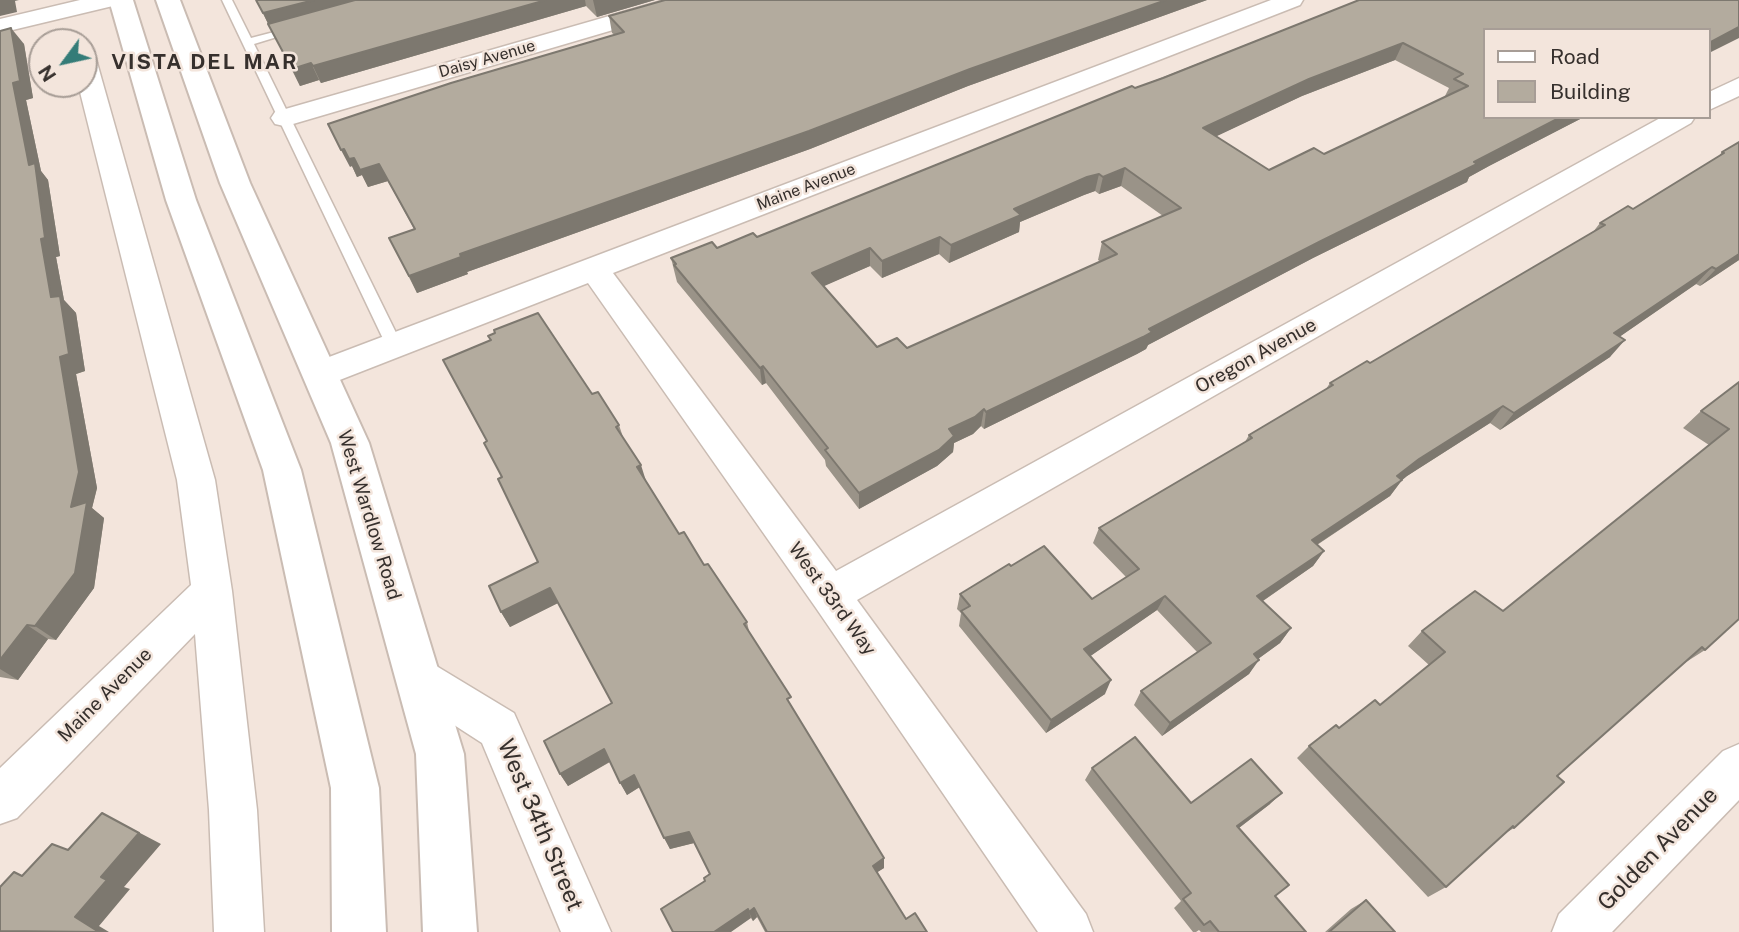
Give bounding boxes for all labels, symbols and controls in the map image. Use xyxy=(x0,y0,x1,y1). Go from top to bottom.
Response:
north arrow xyxy=(28,28,98,98)
legend xyxy=(1484,28,1711,119)
street label: Daisy Avenue xyxy=(437,36,537,82)
text: Road xyxy=(1550,44,1600,69)
district label: VISTA DEL MAR xyxy=(113,50,297,76)
text: N xyxy=(34,61,60,86)
text: Building xyxy=(1550,79,1631,104)
street label: Maine Avenue xyxy=(754,159,858,215)
street label: Oregon Avenue xyxy=(1191,313,1321,399)
street label: West Wardlow Road xyxy=(332,427,406,603)
street label: West 33rd Way xyxy=(783,538,881,660)
street label: Maine Avenue xyxy=(53,643,157,747)
street label: West 34th Street xyxy=(491,735,589,915)
street label: Golden Avenue xyxy=(1592,782,1724,916)

